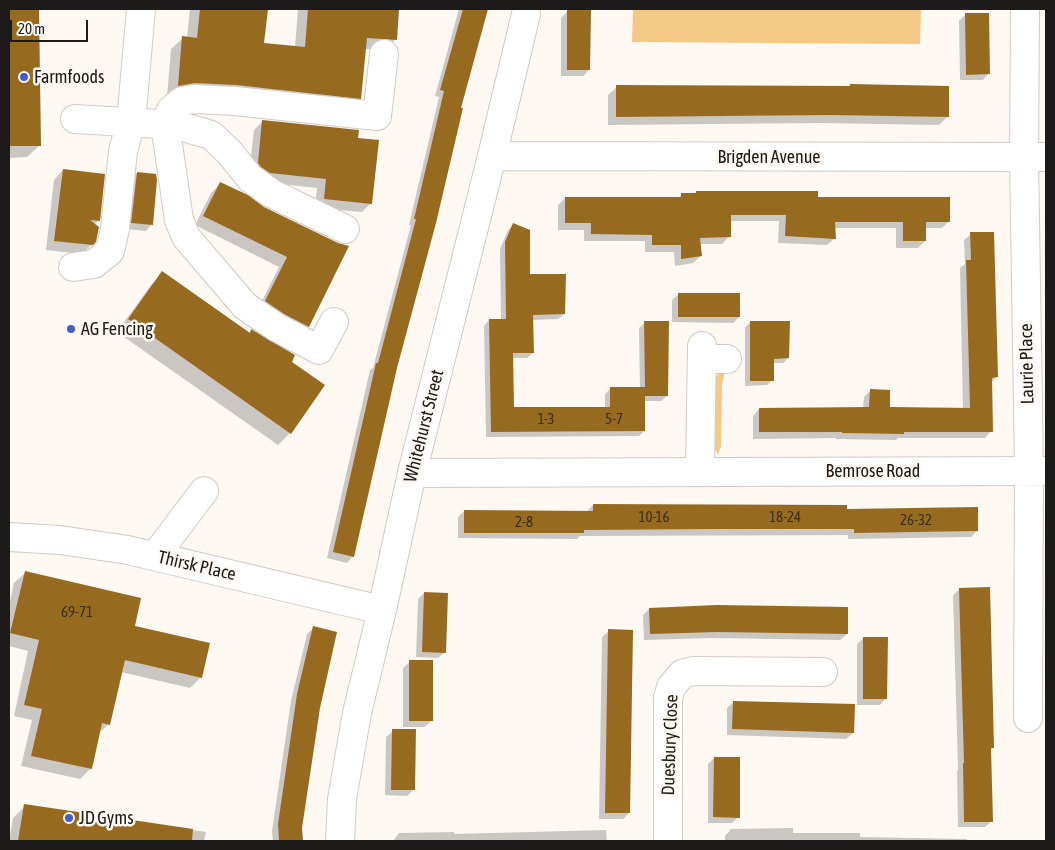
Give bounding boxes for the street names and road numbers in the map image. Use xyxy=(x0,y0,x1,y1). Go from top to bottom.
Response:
street label: Brigden Avenue xyxy=(717,146,821,168)
street label: Laurie Place xyxy=(1015,323,1039,405)
street label: Whitehurst Street xyxy=(400,367,448,485)
street label: Bemrose Road xyxy=(826,460,920,482)
street label: Thirsk Place xyxy=(156,547,238,585)
street label: Duesbury Close xyxy=(657,694,683,796)

